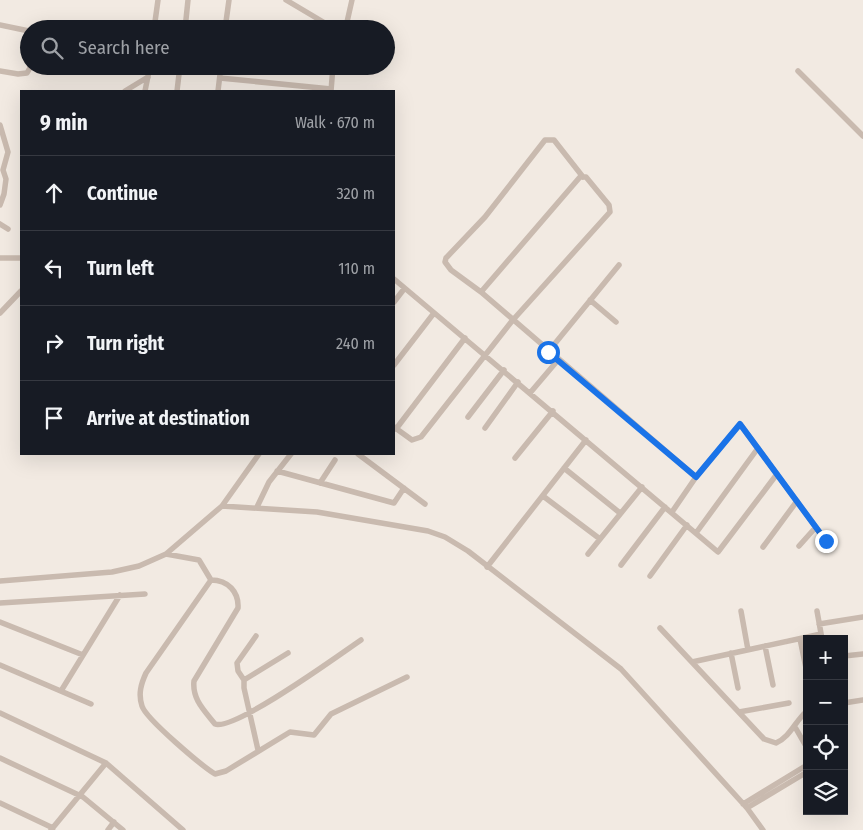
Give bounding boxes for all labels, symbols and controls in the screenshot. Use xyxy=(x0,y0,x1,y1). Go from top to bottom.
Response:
search box xyxy=(20,20,395,75)
icon: search xyxy=(38,34,66,62)
text: Search here xyxy=(78,36,170,59)
text: 9 min xyxy=(40,110,88,136)
text: Walk · 670 m xyxy=(295,113,375,132)
icon: ahead xyxy=(40,179,68,207)
text: Continue xyxy=(87,182,158,205)
text: 320 m xyxy=(336,184,375,203)
icon: left xyxy=(40,254,68,282)
text: Turn left xyxy=(87,257,154,280)
text: 110 m xyxy=(338,259,375,278)
icon: right xyxy=(40,329,68,357)
text: Turn right xyxy=(87,332,164,355)
text: 240 m xyxy=(336,334,375,353)
route start xyxy=(537,341,560,364)
icon: arrive xyxy=(40,404,68,432)
text: Arrive at destination xyxy=(87,407,250,430)
route end xyxy=(815,530,838,553)
map controls xyxy=(803,635,848,815)
button: + xyxy=(803,635,848,680)
button: − xyxy=(803,680,848,725)
button: locate xyxy=(803,725,848,770)
button: layers xyxy=(803,770,848,815)

